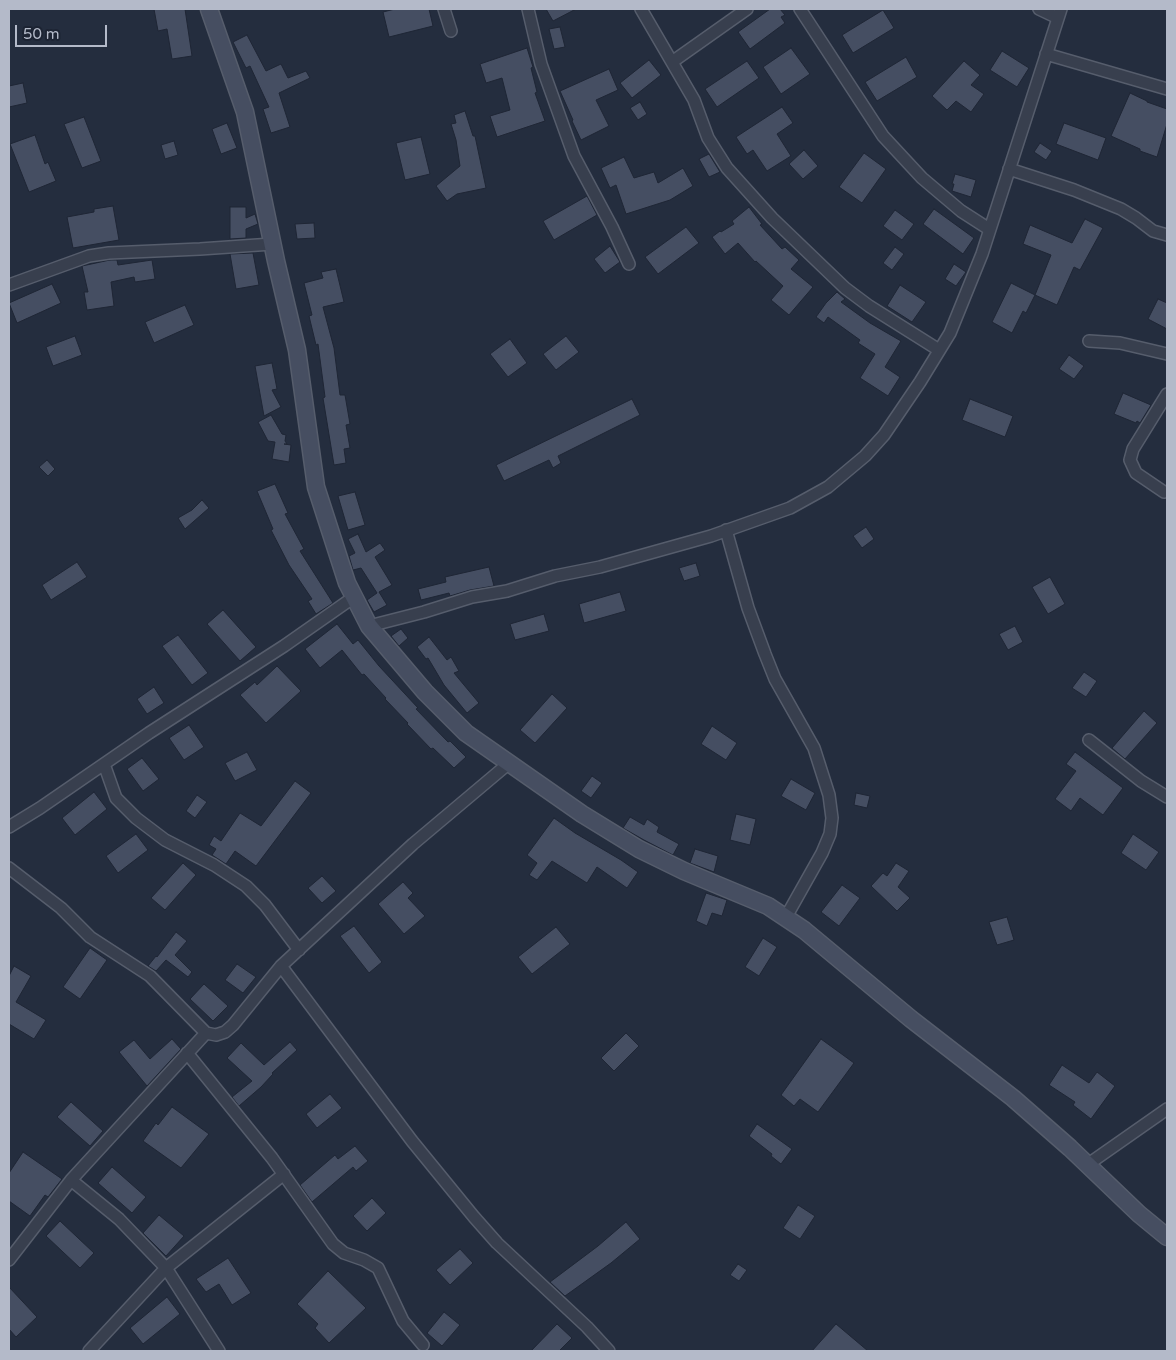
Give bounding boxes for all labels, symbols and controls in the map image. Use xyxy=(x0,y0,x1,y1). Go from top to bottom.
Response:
scale bar xyxy=(18,15,110,47)
text: 50 m xyxy=(23,25,60,43)

